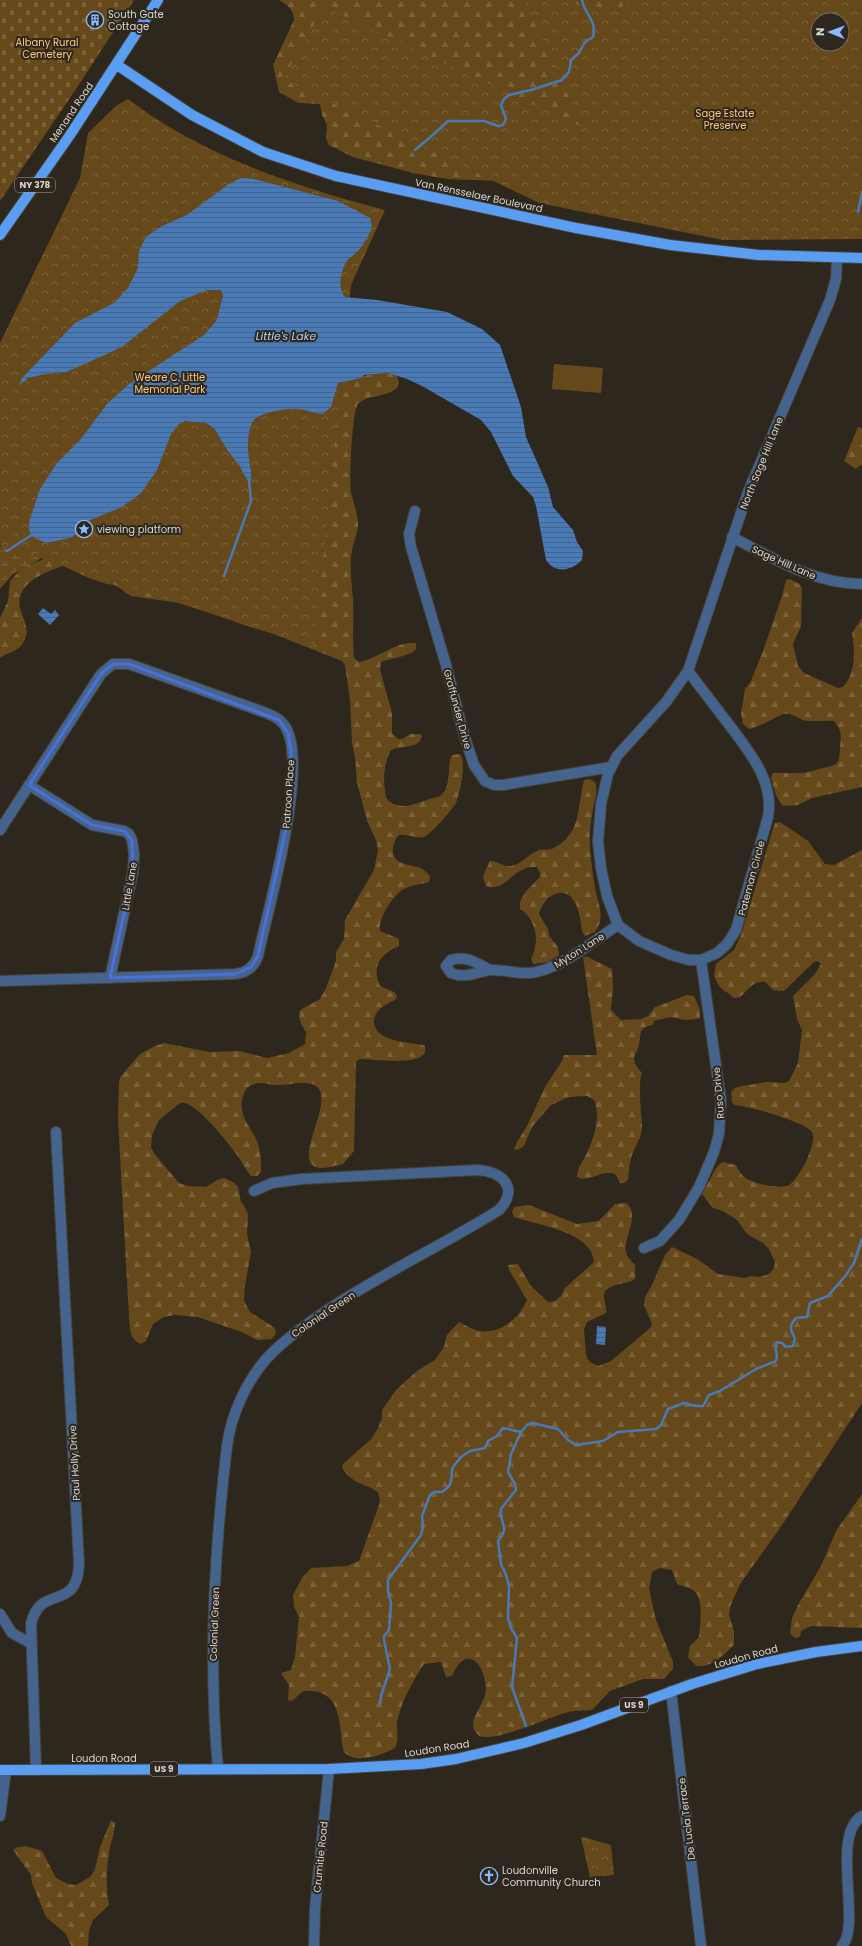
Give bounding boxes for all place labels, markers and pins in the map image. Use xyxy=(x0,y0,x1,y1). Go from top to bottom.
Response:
place label: South Gate Cottage xyxy=(108,7,164,34)
building icon: South Gate Cottage xyxy=(85,10,105,30)
place icon: viewing platform xyxy=(74,519,94,539)
place label: viewing platform xyxy=(97,522,181,537)
place label: Loudonville Community Church xyxy=(502,1863,601,1890)
church icon: Loudonville Community Church xyxy=(479,1866,499,1886)

